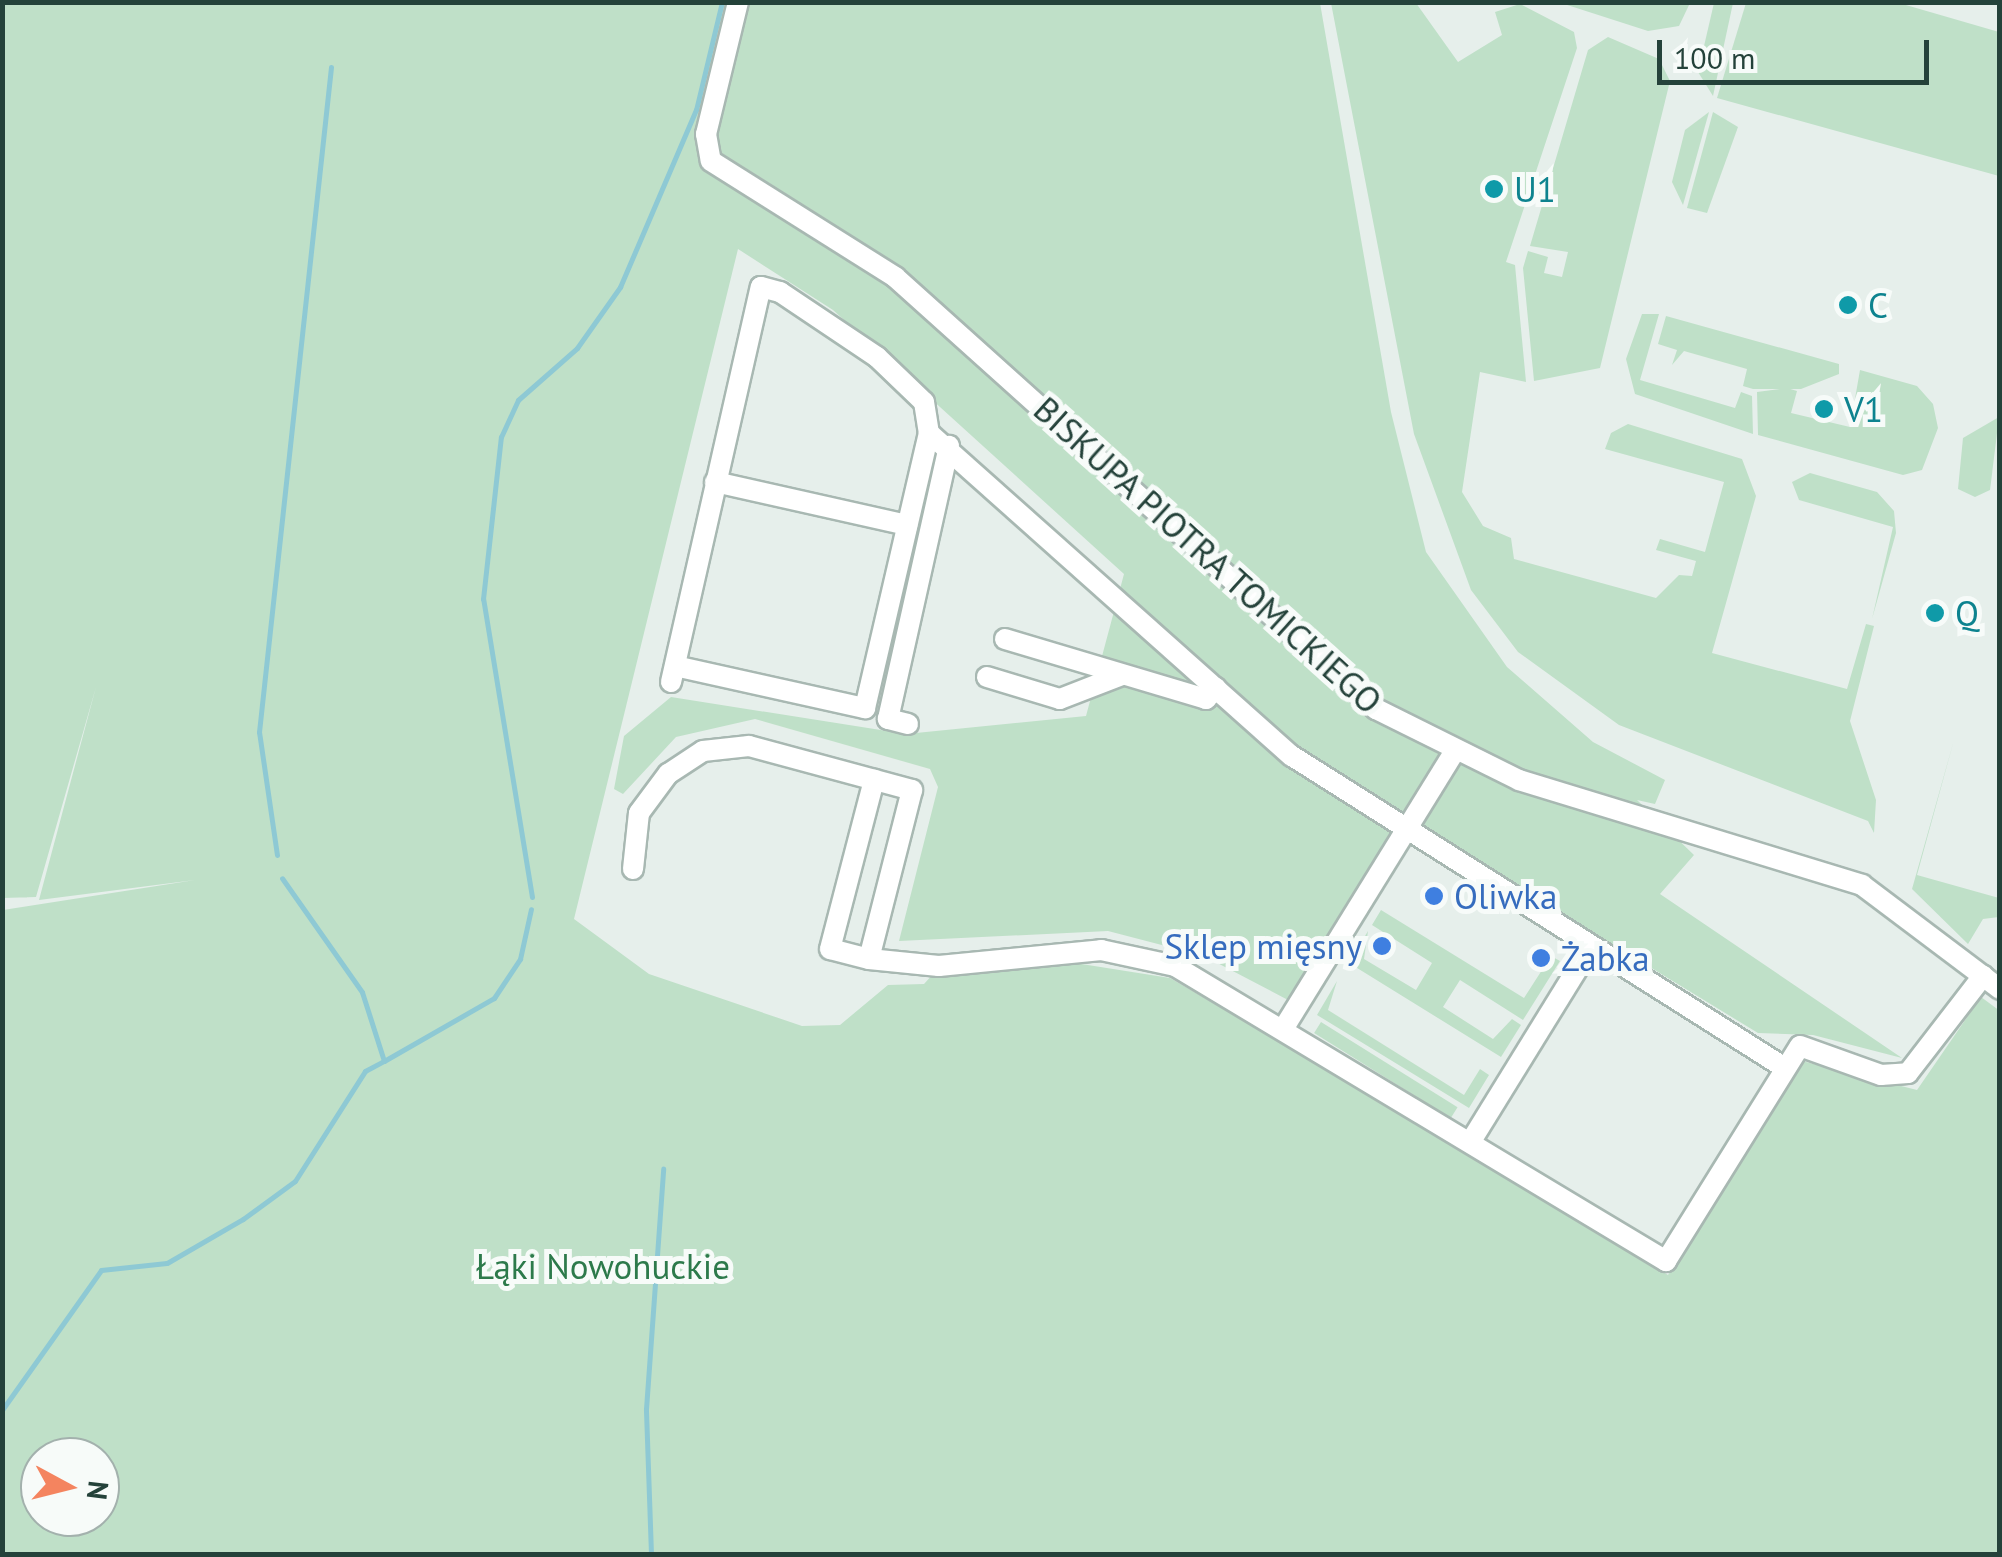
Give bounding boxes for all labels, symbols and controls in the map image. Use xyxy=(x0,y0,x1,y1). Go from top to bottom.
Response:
scale bar xyxy=(1662,20,1934,82)
text: 100 m xyxy=(1674,38,1755,77)
place label: U1 xyxy=(1514,168,1556,210)
marker: U1 xyxy=(1483,178,1505,200)
place label: C xyxy=(1868,284,1888,326)
marker: C xyxy=(1837,294,1859,316)
street label: BISKUPA PIOTRA TOMICKIEGO xyxy=(1024,387,1392,723)
place label: V1 xyxy=(1844,388,1883,430)
marker: V1 xyxy=(1813,398,1835,420)
place label: Q xyxy=(1955,592,1979,634)
marker: Q xyxy=(1924,602,1946,624)
place label: Oliwka xyxy=(1454,875,1557,917)
marker: Oliwka xyxy=(1423,885,1445,907)
place label: Sklep mięsny xyxy=(1165,925,1362,967)
marker: Sklep mięsny xyxy=(1371,935,1393,957)
place label: Żabka xyxy=(1561,937,1650,979)
marker: Żabka xyxy=(1530,947,1552,969)
park label: Łąki Nowohuckie xyxy=(476,1245,730,1287)
north arrow xyxy=(20,1437,120,1537)
text: N xyxy=(79,1479,118,1502)

